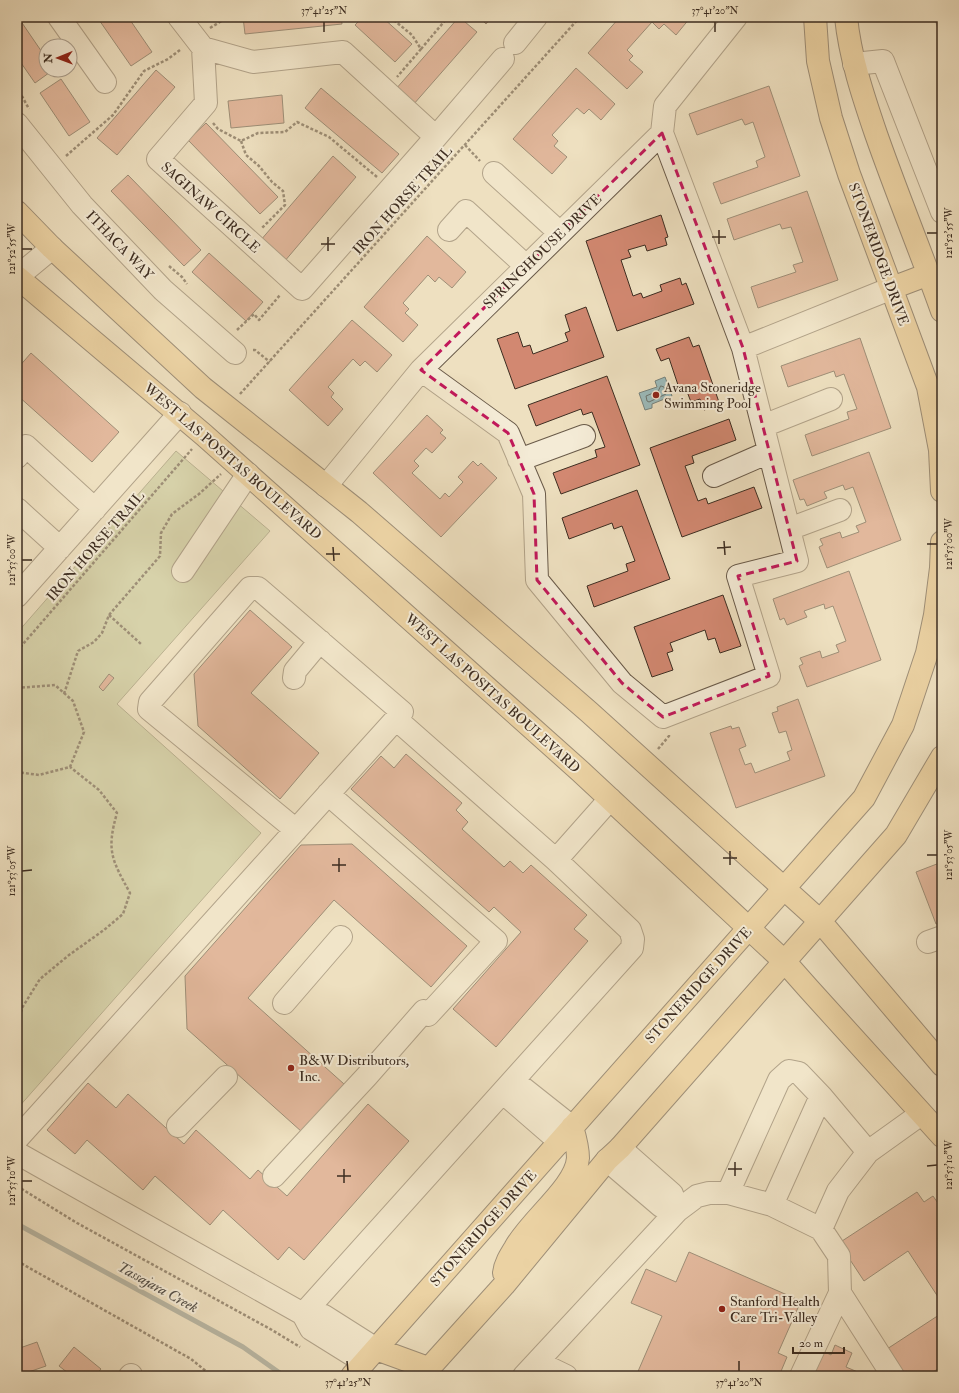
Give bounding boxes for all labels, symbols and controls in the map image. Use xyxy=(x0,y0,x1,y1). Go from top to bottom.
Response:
text: 37°41'25"N xyxy=(301,5,347,17)
text: 37°41'20"N xyxy=(692,5,739,17)
north arrow xyxy=(38,38,78,78)
text: N xyxy=(42,52,55,64)
street label: IRON HORSE TRAIL xyxy=(349,142,456,258)
street label: SAGINAW CIRCLE xyxy=(158,158,264,256)
street label: STONERIDGE DRIVE xyxy=(845,180,912,328)
street label: SPRINGHOUSE DRIVE xyxy=(480,190,605,312)
street label: ITHACA WAY xyxy=(82,207,157,284)
text: 121°52'55"W xyxy=(943,207,955,259)
text: 121°52'55"W xyxy=(6,223,18,275)
street label: WEST LAS POSITAS BOULEVARD xyxy=(140,379,325,543)
place label: Avana Stoneridge Swimming Pool xyxy=(663,379,761,412)
marker: Avana Stoneridge Swimming Pool xyxy=(651,390,661,400)
street label: IRON HORSE TRAIL xyxy=(43,488,148,605)
text: 121°53'00"W xyxy=(943,518,955,570)
text: 121°53'00"W xyxy=(6,534,18,586)
street label: WEST LAS POSITAS BOULEVARD xyxy=(401,609,584,777)
text: 121°53'05"W xyxy=(943,829,955,880)
text: 121°53'05"W xyxy=(6,845,18,896)
street label: STONERIDGE DRIVE xyxy=(642,924,755,1047)
place label: B&W Distributors, Inc. xyxy=(299,1052,409,1085)
marker: B&W Distributors, Inc. xyxy=(286,1063,296,1073)
text: 121°53'10"W xyxy=(943,1139,955,1190)
text: 121°53'10"W xyxy=(6,1155,18,1206)
street label: STONERIDGE DRIVE xyxy=(427,1167,540,1290)
water label: Tassajara Creek xyxy=(114,1258,201,1317)
place label: Stanford Health Care Tri-Valley xyxy=(730,1293,820,1327)
marker: Stanford Health Care Tri-Valley xyxy=(717,1304,727,1314)
scale bar xyxy=(793,1329,844,1355)
text: 20 m xyxy=(799,1336,824,1351)
text: 37°41'25"N xyxy=(325,1377,371,1389)
text: 37°41'20"N xyxy=(716,1377,763,1389)

